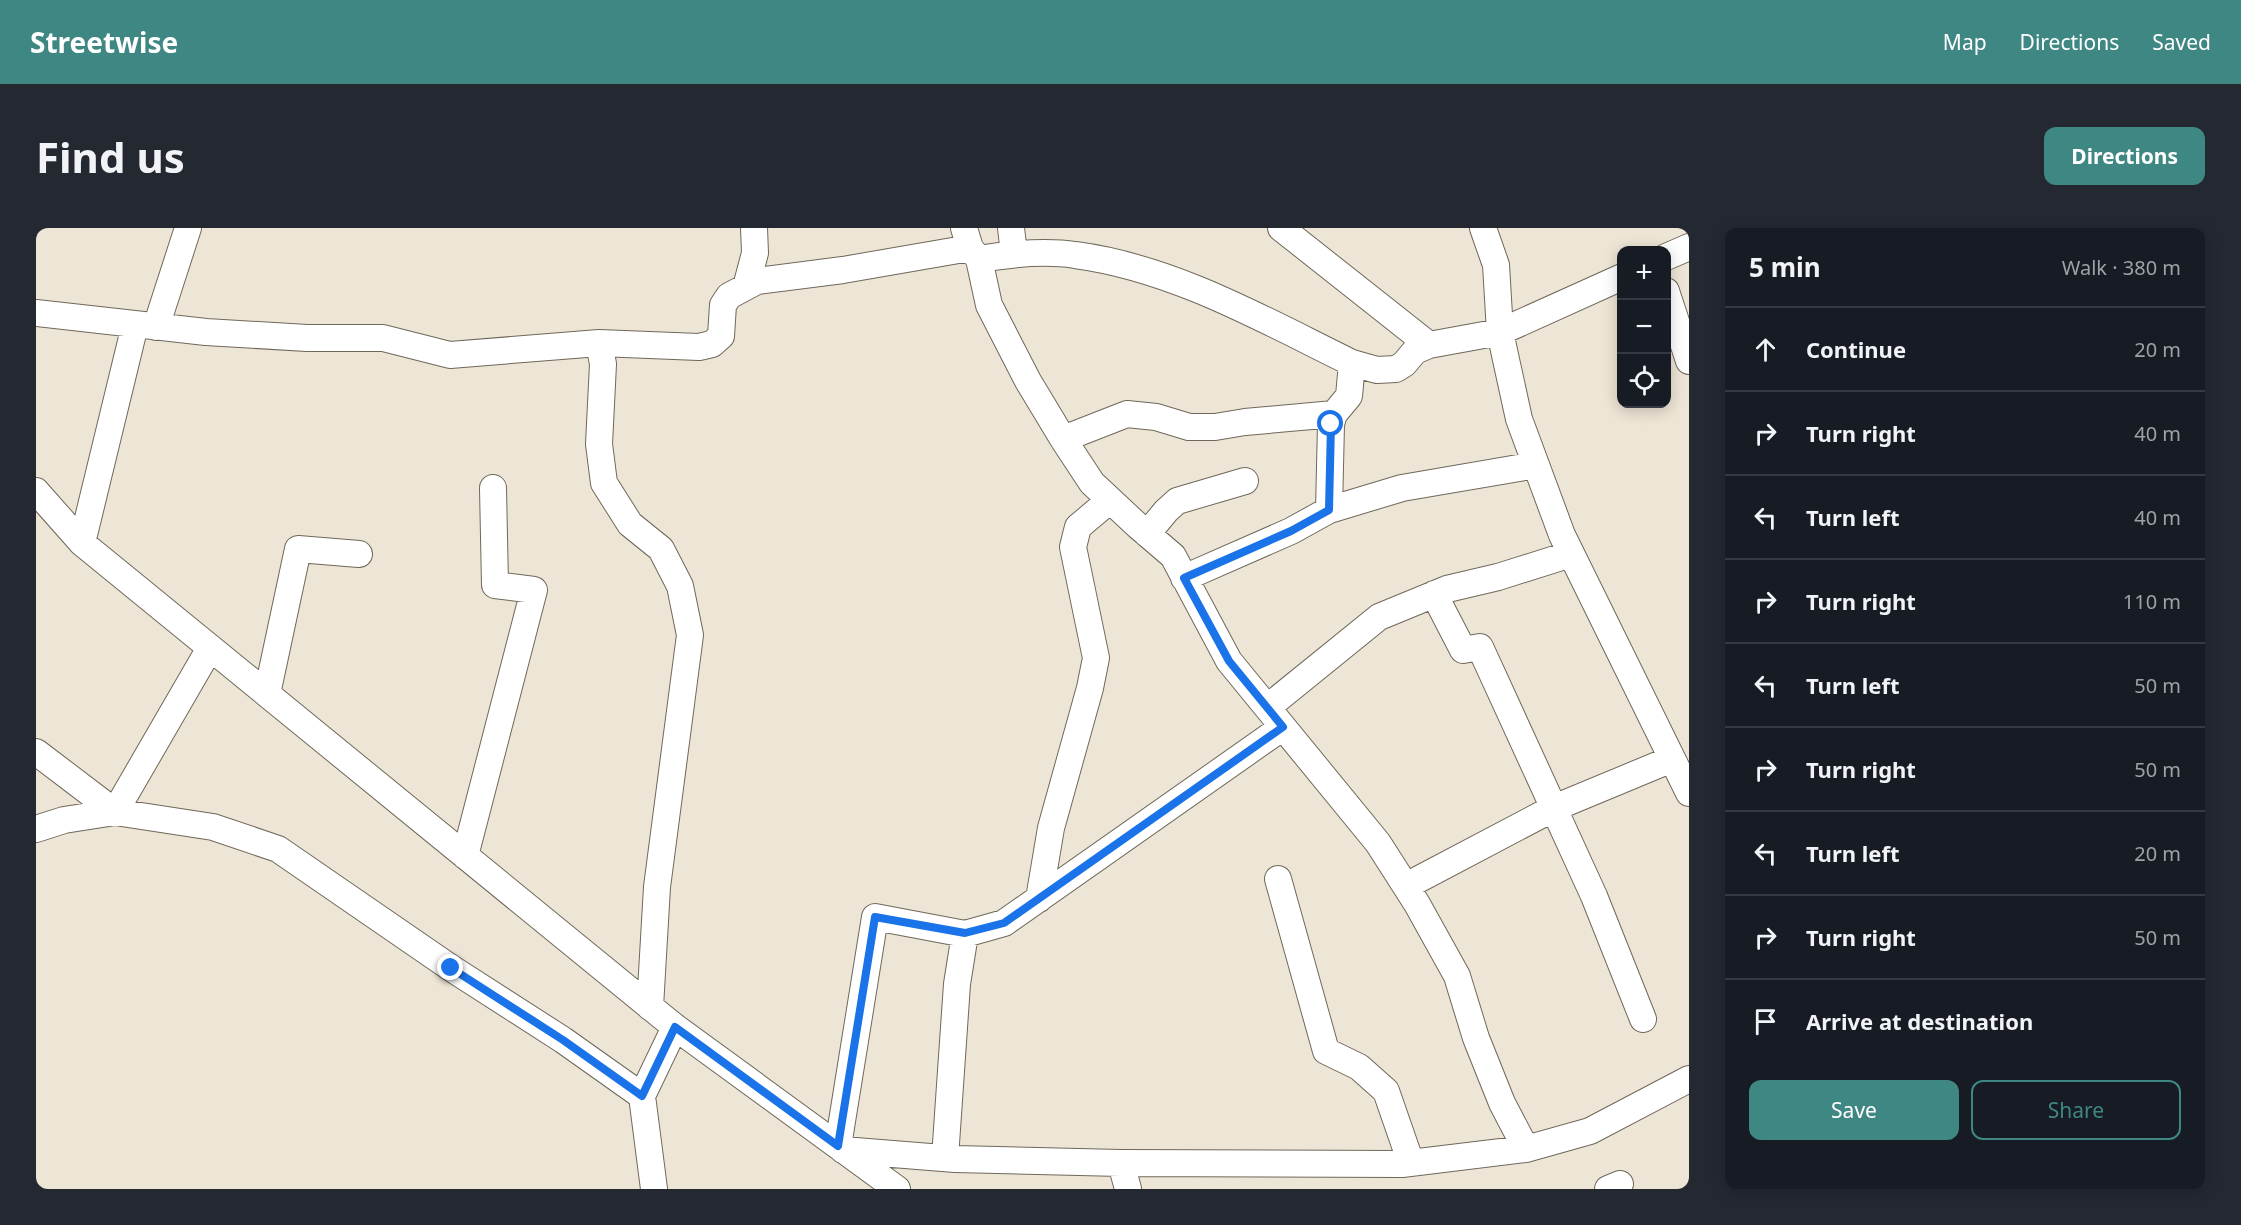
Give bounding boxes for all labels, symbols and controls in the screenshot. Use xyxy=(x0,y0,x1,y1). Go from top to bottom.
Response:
text: Streetwise xyxy=(30,23,178,61)
text: Map xyxy=(1943,28,1987,56)
text: Directions xyxy=(2020,28,2119,56)
text: Saved xyxy=(2152,28,2211,56)
button: Directions xyxy=(2044,127,2205,185)
text: Find us xyxy=(36,128,185,185)
map controls xyxy=(1617,246,1671,408)
button: + xyxy=(1617,246,1671,300)
text: 5 min xyxy=(1749,249,1821,285)
text: Walk · 380 m xyxy=(2062,254,2181,281)
button: − xyxy=(1617,300,1671,354)
icon: ahead xyxy=(1749,333,1782,366)
text: Continue xyxy=(1806,334,1906,364)
text: 20 m xyxy=(2134,336,2181,363)
button: locate xyxy=(1617,354,1671,408)
route start xyxy=(1317,410,1343,436)
icon: right xyxy=(1749,417,1782,450)
text: Turn right xyxy=(1806,418,1916,448)
text: 40 m xyxy=(2134,420,2181,447)
icon: left xyxy=(1749,501,1782,534)
text: Turn left xyxy=(1806,502,1900,532)
text: 40 m xyxy=(2134,504,2181,531)
icon: right xyxy=(1749,585,1782,618)
text: Turn right xyxy=(1806,586,1916,616)
text: 110 m xyxy=(2123,588,2181,615)
icon: left xyxy=(1749,669,1782,702)
text: Turn left xyxy=(1806,670,1900,700)
text: 50 m xyxy=(2134,672,2181,699)
icon: right xyxy=(1749,753,1782,786)
text: Turn right xyxy=(1806,754,1916,784)
text: 50 m xyxy=(2134,756,2181,783)
icon: left xyxy=(1749,837,1782,870)
text: Turn left xyxy=(1806,838,1900,868)
text: 20 m xyxy=(2134,840,2181,867)
icon: right xyxy=(1749,921,1782,954)
text: Turn right xyxy=(1806,922,1916,952)
text: 50 m xyxy=(2134,924,2181,951)
route end xyxy=(437,954,463,980)
icon: arrive xyxy=(1749,1005,1782,1038)
text: Arrive at destination xyxy=(1806,1006,2033,1036)
button: Save xyxy=(1749,1080,1959,1140)
button: Share xyxy=(1971,1080,2181,1140)

